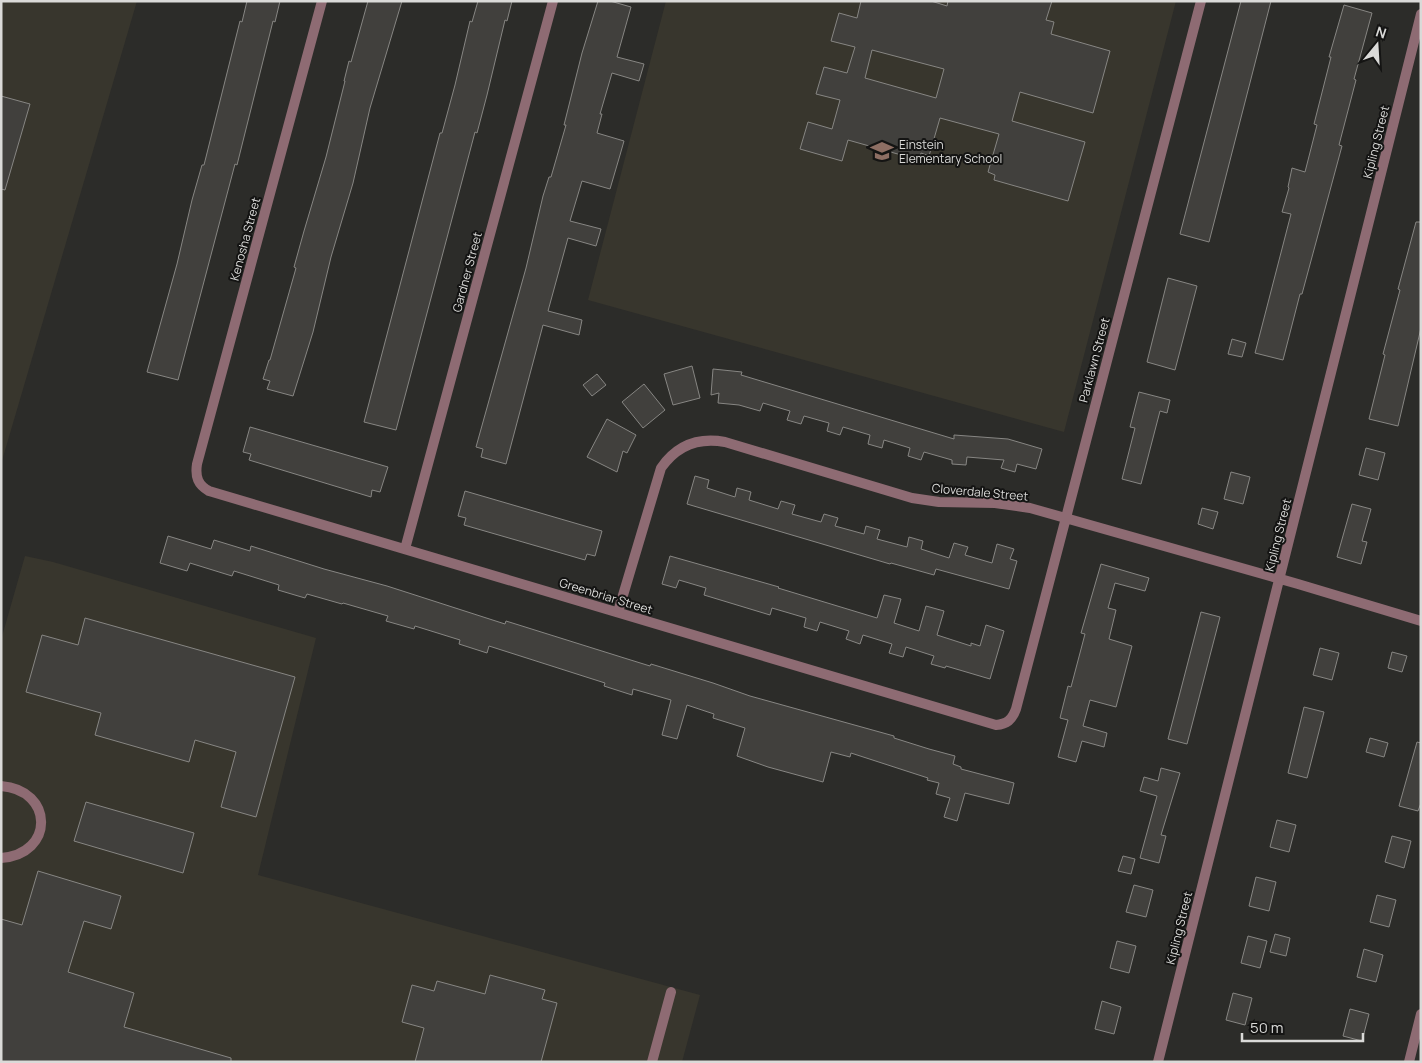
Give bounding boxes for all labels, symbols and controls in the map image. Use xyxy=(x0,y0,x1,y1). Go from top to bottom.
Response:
north arrow xyxy=(1352,20,1402,70)
text: N xyxy=(1373,22,1389,43)
street label: Kipling Street xyxy=(1359,104,1393,180)
place label: Einstein Elementary School xyxy=(899,136,1002,167)
school or university icon: Einstein Elementary School xyxy=(869,138,895,164)
street label: Kenosha Street xyxy=(226,195,264,282)
street label: Gardner Street xyxy=(448,230,486,314)
street label: Parklawn Street xyxy=(1075,316,1114,404)
street label: Cloverdale Street xyxy=(931,479,1029,505)
street label: Kipling Street xyxy=(1261,497,1295,573)
street label: Greenbriar Street xyxy=(557,574,655,618)
street label: Kipling Street xyxy=(1162,890,1196,966)
scale bar xyxy=(1242,1010,1363,1042)
text: 50 m xyxy=(1250,1017,1284,1038)

